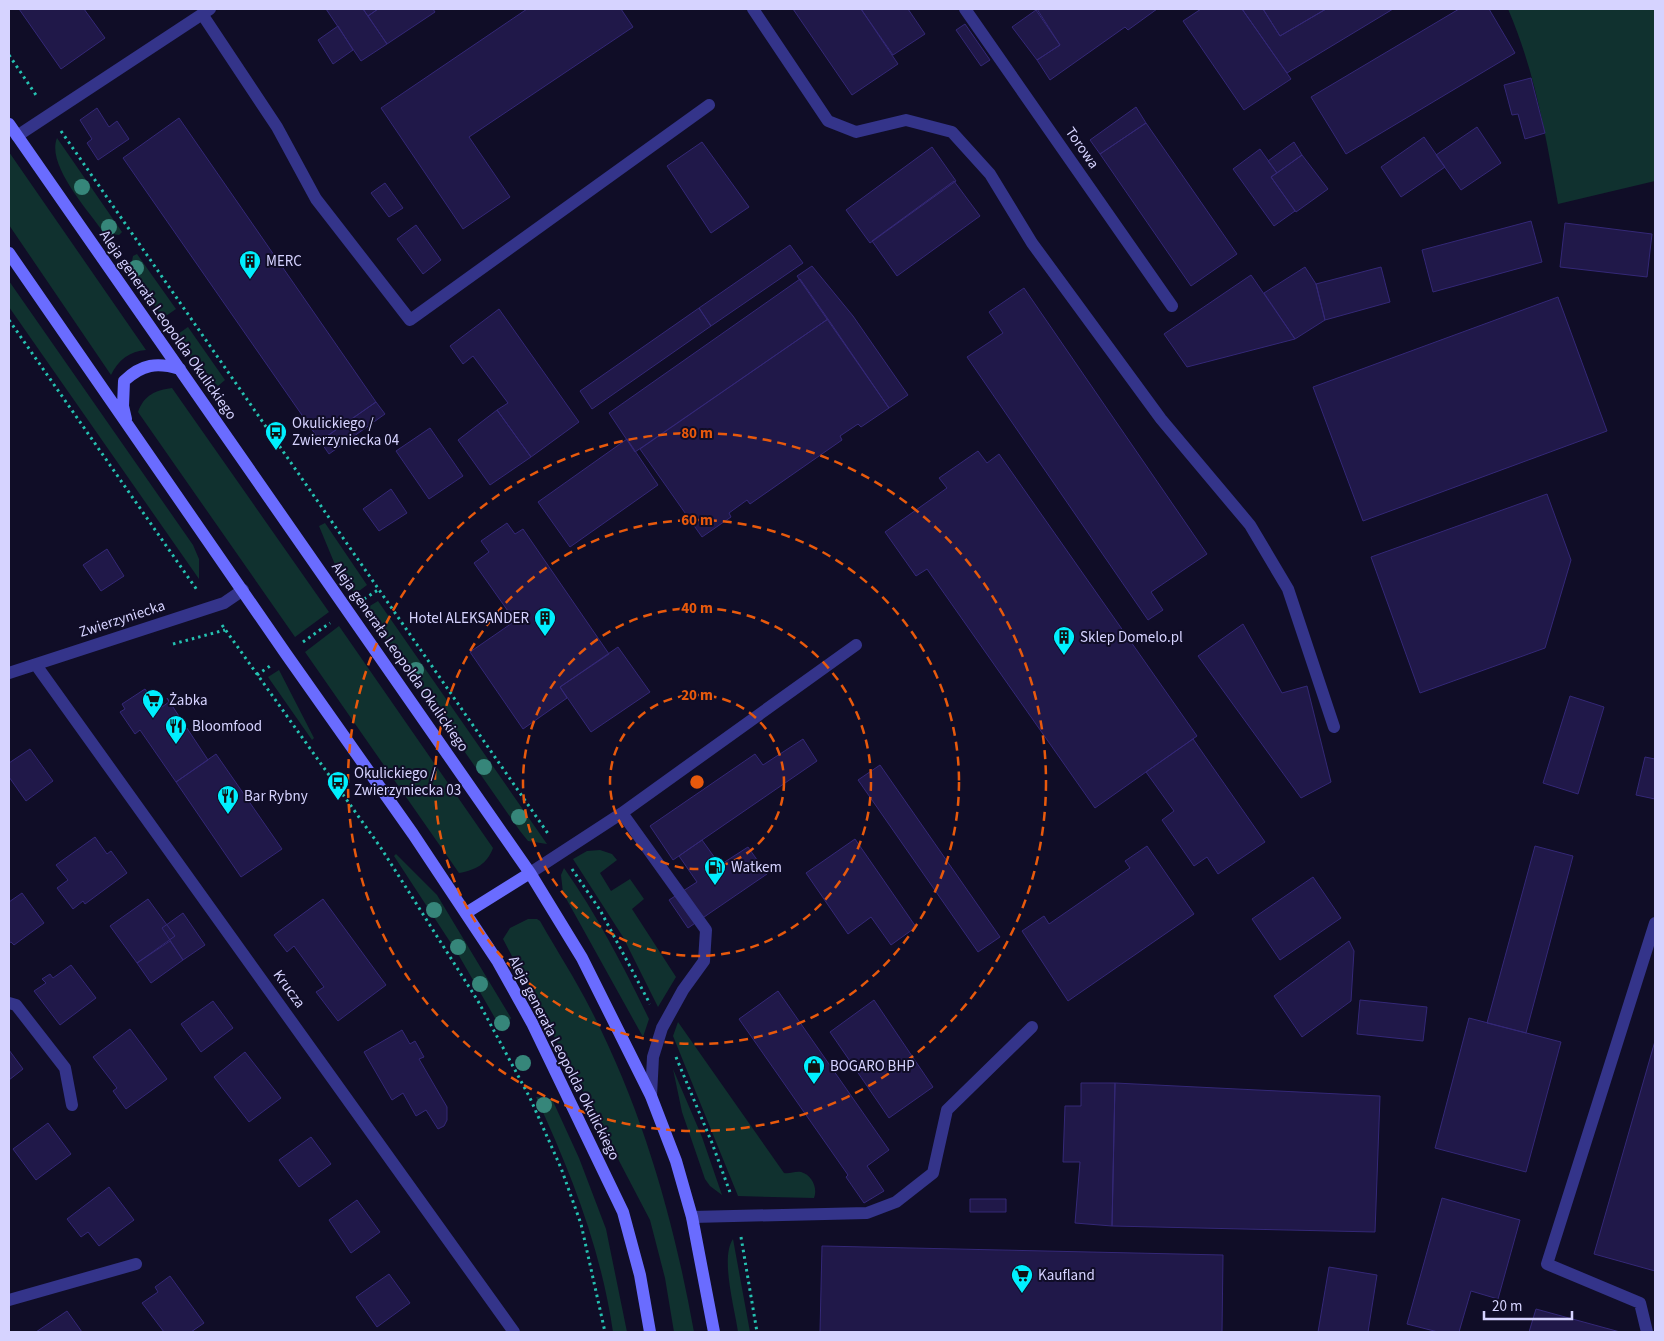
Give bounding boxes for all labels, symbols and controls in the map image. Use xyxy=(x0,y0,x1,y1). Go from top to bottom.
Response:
street label: Torowa xyxy=(1060,123,1104,173)
street label: Aleja generała Leopolda Okulickiego xyxy=(94,226,242,424)
building icon: MERC xyxy=(238,249,262,280)
place label: MERC xyxy=(266,251,302,272)
place label: Okulickiego / Zwierzyniecka 04 xyxy=(292,413,400,451)
bus stop icon: Okulickiego / Zwierzyniecka 04 xyxy=(264,420,288,451)
text: 80 m xyxy=(681,423,713,444)
text: 60 m xyxy=(681,510,713,531)
street label: Aleja generała Leopolda Okulickiego xyxy=(326,558,474,756)
street label: Zwierzyniecka xyxy=(76,595,168,643)
text: 40 m xyxy=(681,598,713,619)
building icon: Hotel ALEKSANDER xyxy=(533,606,557,637)
place label: Hotel ALEKSANDER xyxy=(409,608,529,629)
building icon: Sklep Domelo.pl xyxy=(1052,625,1076,656)
place label: Sklep Domelo.pl xyxy=(1080,627,1183,648)
text: 20 m xyxy=(681,685,713,706)
supermarket icon: Żabka xyxy=(141,688,165,719)
place label: Żabka xyxy=(169,690,208,711)
restaurant icon: Bloomfood xyxy=(164,714,188,745)
place label: Bloomfood xyxy=(192,716,262,737)
place label: Okulickiego / Zwierzyniecka 03 xyxy=(354,763,461,801)
bus stop icon: Okulickiego / Zwierzyniecka 03 xyxy=(326,770,350,801)
centre of rings xyxy=(688,773,706,791)
restaurant icon: Bar Rybny xyxy=(216,784,240,815)
place label: Bar Rybny xyxy=(244,786,308,807)
fuel station icon: Watkem xyxy=(703,855,727,886)
place label: Watkem xyxy=(731,857,782,878)
street label: Aleja generała Leopolda Okulickiego xyxy=(503,952,625,1164)
street label: Krucza xyxy=(268,966,310,1012)
shop icon: BOGARO BHP xyxy=(802,1054,826,1085)
place label: BOGARO BHP xyxy=(830,1056,915,1077)
supermarket icon: Kaufland xyxy=(1010,1263,1034,1294)
place label: Kaufland xyxy=(1038,1265,1095,1286)
scale bar xyxy=(1484,1288,1572,1320)
text: 20 m xyxy=(1492,1296,1522,1317)

